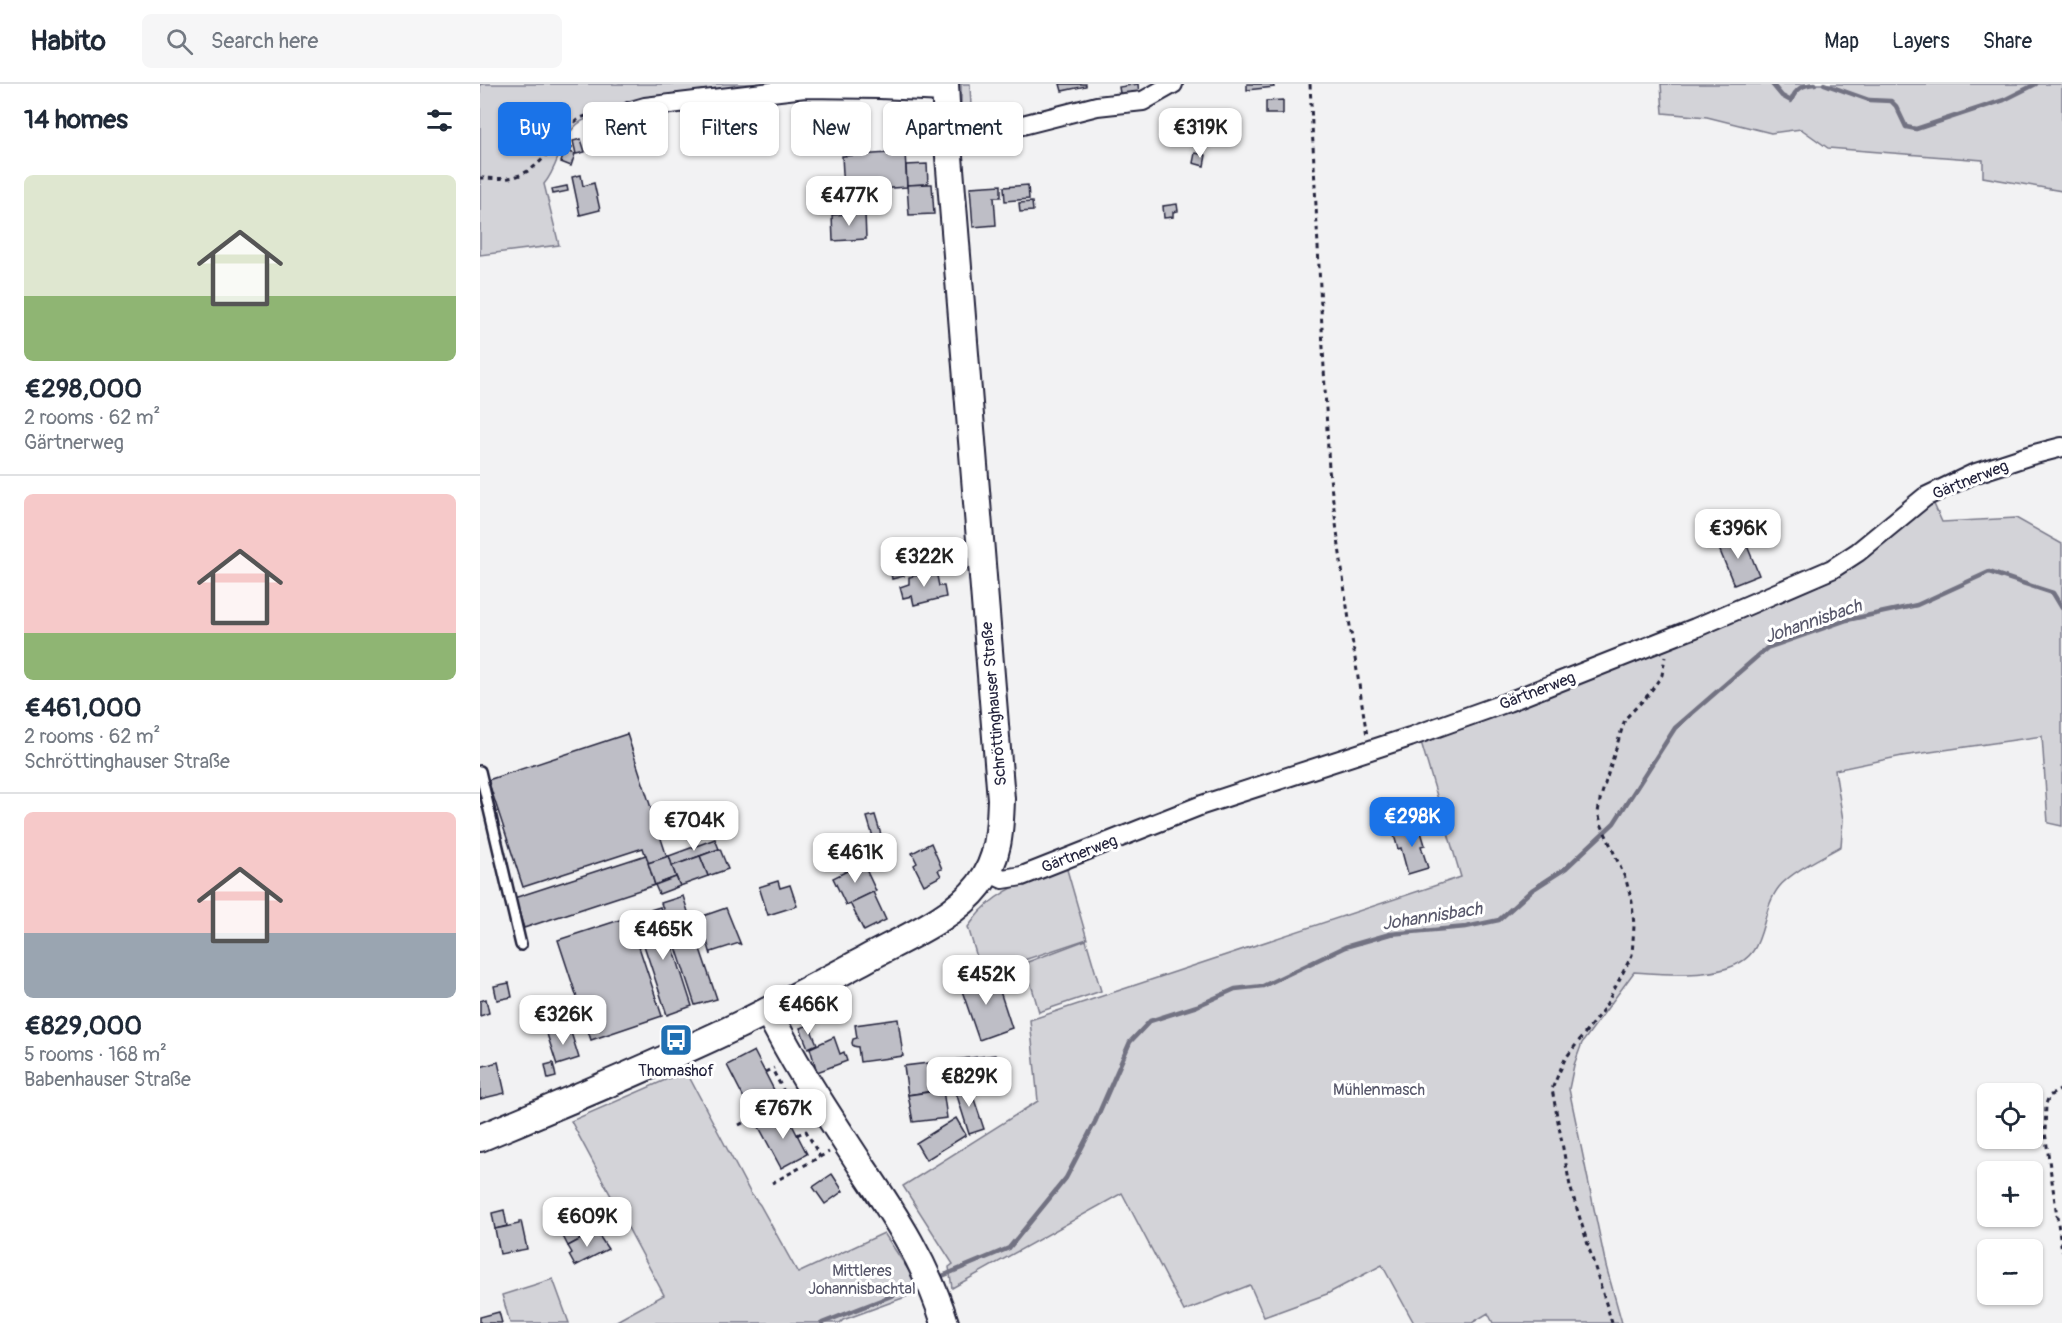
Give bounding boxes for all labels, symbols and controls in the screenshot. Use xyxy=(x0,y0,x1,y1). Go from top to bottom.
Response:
search box xyxy=(142,14,562,68)
text: Habito xyxy=(30,24,106,59)
icon: search xyxy=(163,25,196,58)
text: Search here xyxy=(211,27,318,55)
text: Map xyxy=(1824,28,1859,55)
text: Layers xyxy=(1892,28,1950,55)
text: Share xyxy=(1983,28,2032,55)
chip: Buy xyxy=(498,102,571,156)
chip: Rent xyxy=(583,102,668,156)
chip: Filters xyxy=(680,102,779,156)
chip: New xyxy=(791,102,871,156)
chip: Apartment xyxy=(883,102,1023,156)
text: 14 homes xyxy=(24,104,128,136)
icon: filters xyxy=(423,104,456,137)
pin: €319K xyxy=(1158,108,1242,159)
text: €319K xyxy=(1173,115,1227,140)
pin: €477K xyxy=(807,176,891,227)
text: €477K xyxy=(820,183,878,208)
icon: home xyxy=(186,214,294,322)
text: €298,000 xyxy=(24,373,142,405)
text: 2 rooms · 62 m² xyxy=(24,405,160,430)
text: Gärtnerweg xyxy=(24,430,124,455)
street label: Gärtnerweg xyxy=(1930,456,2011,504)
pin: €396K xyxy=(1696,509,1780,560)
text: €396K xyxy=(1709,516,1767,541)
icon: home xyxy=(186,533,294,641)
pin: €322K xyxy=(882,537,966,588)
text: €322K xyxy=(895,544,953,569)
water label: Johannisbach xyxy=(1762,594,1866,649)
street label: Schröttinghauser Straße xyxy=(977,621,1011,787)
street label: Gärtnerweg xyxy=(1497,667,1578,715)
text: €461,000 xyxy=(24,692,141,724)
text: 2 rooms · 62 m² xyxy=(24,724,160,749)
text: Schröttinghauser Straße xyxy=(24,749,230,774)
pin: €298K xyxy=(1370,797,1454,848)
pin: €704K xyxy=(652,801,736,852)
text: €298K xyxy=(1384,804,1440,829)
text: €704K xyxy=(663,808,725,833)
street label: Gärtnerweg xyxy=(1039,830,1120,878)
pin: €461K xyxy=(813,833,897,884)
text: €461K xyxy=(827,840,883,865)
icon: home xyxy=(186,851,294,959)
water label: Johannisbach xyxy=(1380,897,1485,936)
pin: €465K xyxy=(621,910,705,961)
text: €465K xyxy=(633,917,693,942)
pin: €452K xyxy=(944,955,1028,1006)
text: €452K xyxy=(957,962,1015,987)
pin: €466K xyxy=(766,985,850,1036)
text: €466K xyxy=(778,992,838,1017)
pin: €326K xyxy=(521,995,605,1046)
text: €326K xyxy=(533,1002,593,1027)
text: €829,000 xyxy=(24,1010,142,1042)
bus stop icon: Thomashof xyxy=(658,1022,694,1058)
text: 5 rooms · 168 m² xyxy=(24,1042,167,1067)
pin: €829K xyxy=(927,1057,1011,1108)
place label: Thomashof xyxy=(638,1061,714,1081)
text: €829K xyxy=(941,1064,997,1089)
text: Babenhauser Straße xyxy=(24,1067,191,1092)
park label: Mühlenmasch xyxy=(1333,1080,1425,1100)
map controls xyxy=(1977,1083,2043,1305)
button: locate xyxy=(1977,1083,2043,1149)
pin: €767K xyxy=(741,1089,825,1140)
text: €767K xyxy=(754,1096,812,1121)
button: + xyxy=(1977,1161,2043,1227)
pin: €609K xyxy=(545,1197,629,1248)
text: €609K xyxy=(557,1204,617,1229)
button: − xyxy=(1977,1239,2043,1305)
park label: Mittleres Johannisbachtal xyxy=(808,1261,916,1299)

